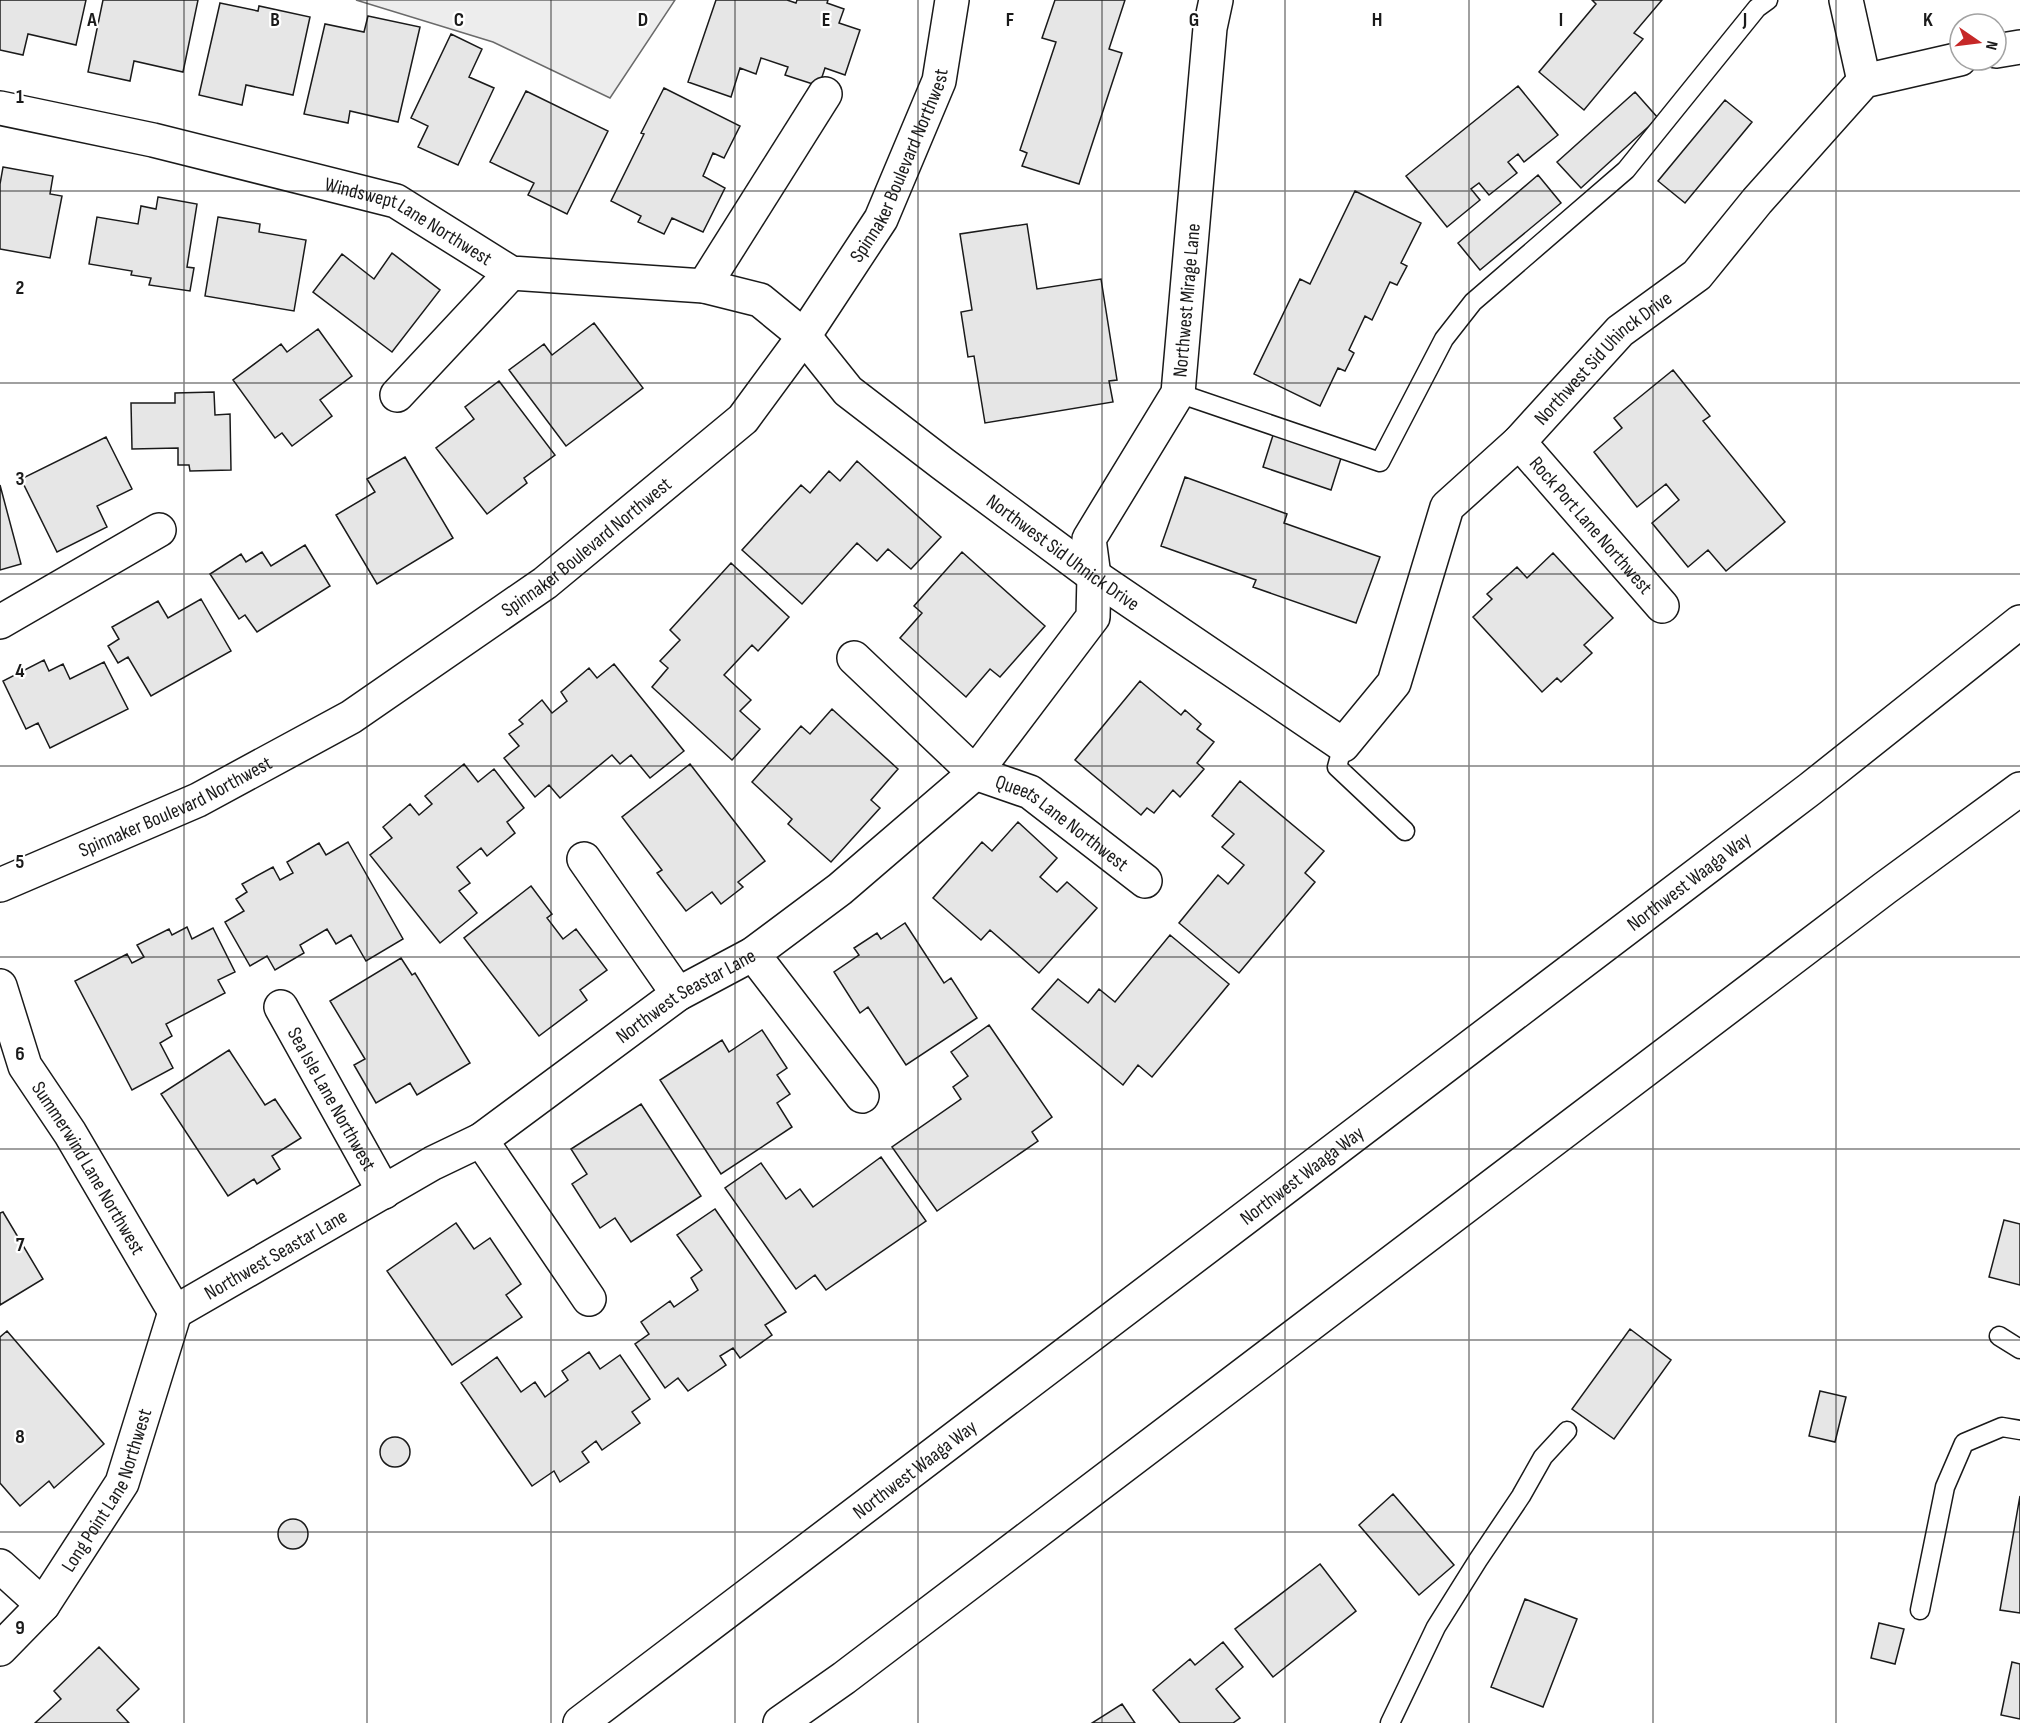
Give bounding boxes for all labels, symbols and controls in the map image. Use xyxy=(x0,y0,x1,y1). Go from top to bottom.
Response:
text: A xyxy=(86,8,97,32)
text: B xyxy=(270,8,280,32)
text: C xyxy=(454,8,464,32)
text: D xyxy=(638,8,648,32)
text: E xyxy=(822,8,830,32)
text: F xyxy=(1006,8,1014,32)
text: G xyxy=(1189,8,1199,32)
text: H xyxy=(1372,8,1382,32)
text: I xyxy=(1559,8,1563,32)
text: J xyxy=(1742,8,1747,32)
text: K xyxy=(1923,8,1933,32)
north arrow xyxy=(1948,12,2008,72)
text: N xyxy=(1981,39,2001,52)
street label: Spinnaker Boulevard Northwest xyxy=(845,67,954,267)
text: 1 xyxy=(16,85,24,109)
street label: Windswept Lane Northwest xyxy=(322,173,496,271)
street label: Northwest Mirage Lane xyxy=(1168,222,1206,378)
text: 2 xyxy=(16,276,24,300)
street label: Northwest Sid Uhinck Drive xyxy=(1529,286,1677,430)
street label: Rock Port Lane Northwest xyxy=(1524,452,1657,599)
text: 3 xyxy=(16,467,25,491)
street label: Spinnaker Boulevard Northwest xyxy=(497,472,677,622)
street label: Northwest Sid Uhnick Drive xyxy=(982,489,1144,616)
text: 4 xyxy=(15,659,25,683)
street label: Spinnaker Boulevard Northwest xyxy=(75,751,276,863)
street label: Queets Lane Northwest xyxy=(992,770,1133,877)
street label: Northwest Waaga Way xyxy=(1623,827,1756,937)
text: 5 xyxy=(16,850,25,874)
street label: Northwest Seastar Lane xyxy=(611,944,760,1049)
street label: Sea Isle Lane Northwest xyxy=(282,1023,381,1175)
text: 6 xyxy=(15,1042,25,1066)
street label: Summerwind Lane Northwest xyxy=(26,1077,150,1259)
street label: Northwest Waaga Way xyxy=(1236,1121,1369,1231)
street label: Northwest Seastar Lane xyxy=(200,1204,352,1305)
text: 7 xyxy=(16,1233,25,1257)
street label: Long Point Lane Northwest xyxy=(57,1406,157,1577)
street label: Northwest Waaga Way xyxy=(848,1415,982,1524)
text: 8 xyxy=(15,1425,25,1449)
text: 9 xyxy=(15,1616,25,1640)

